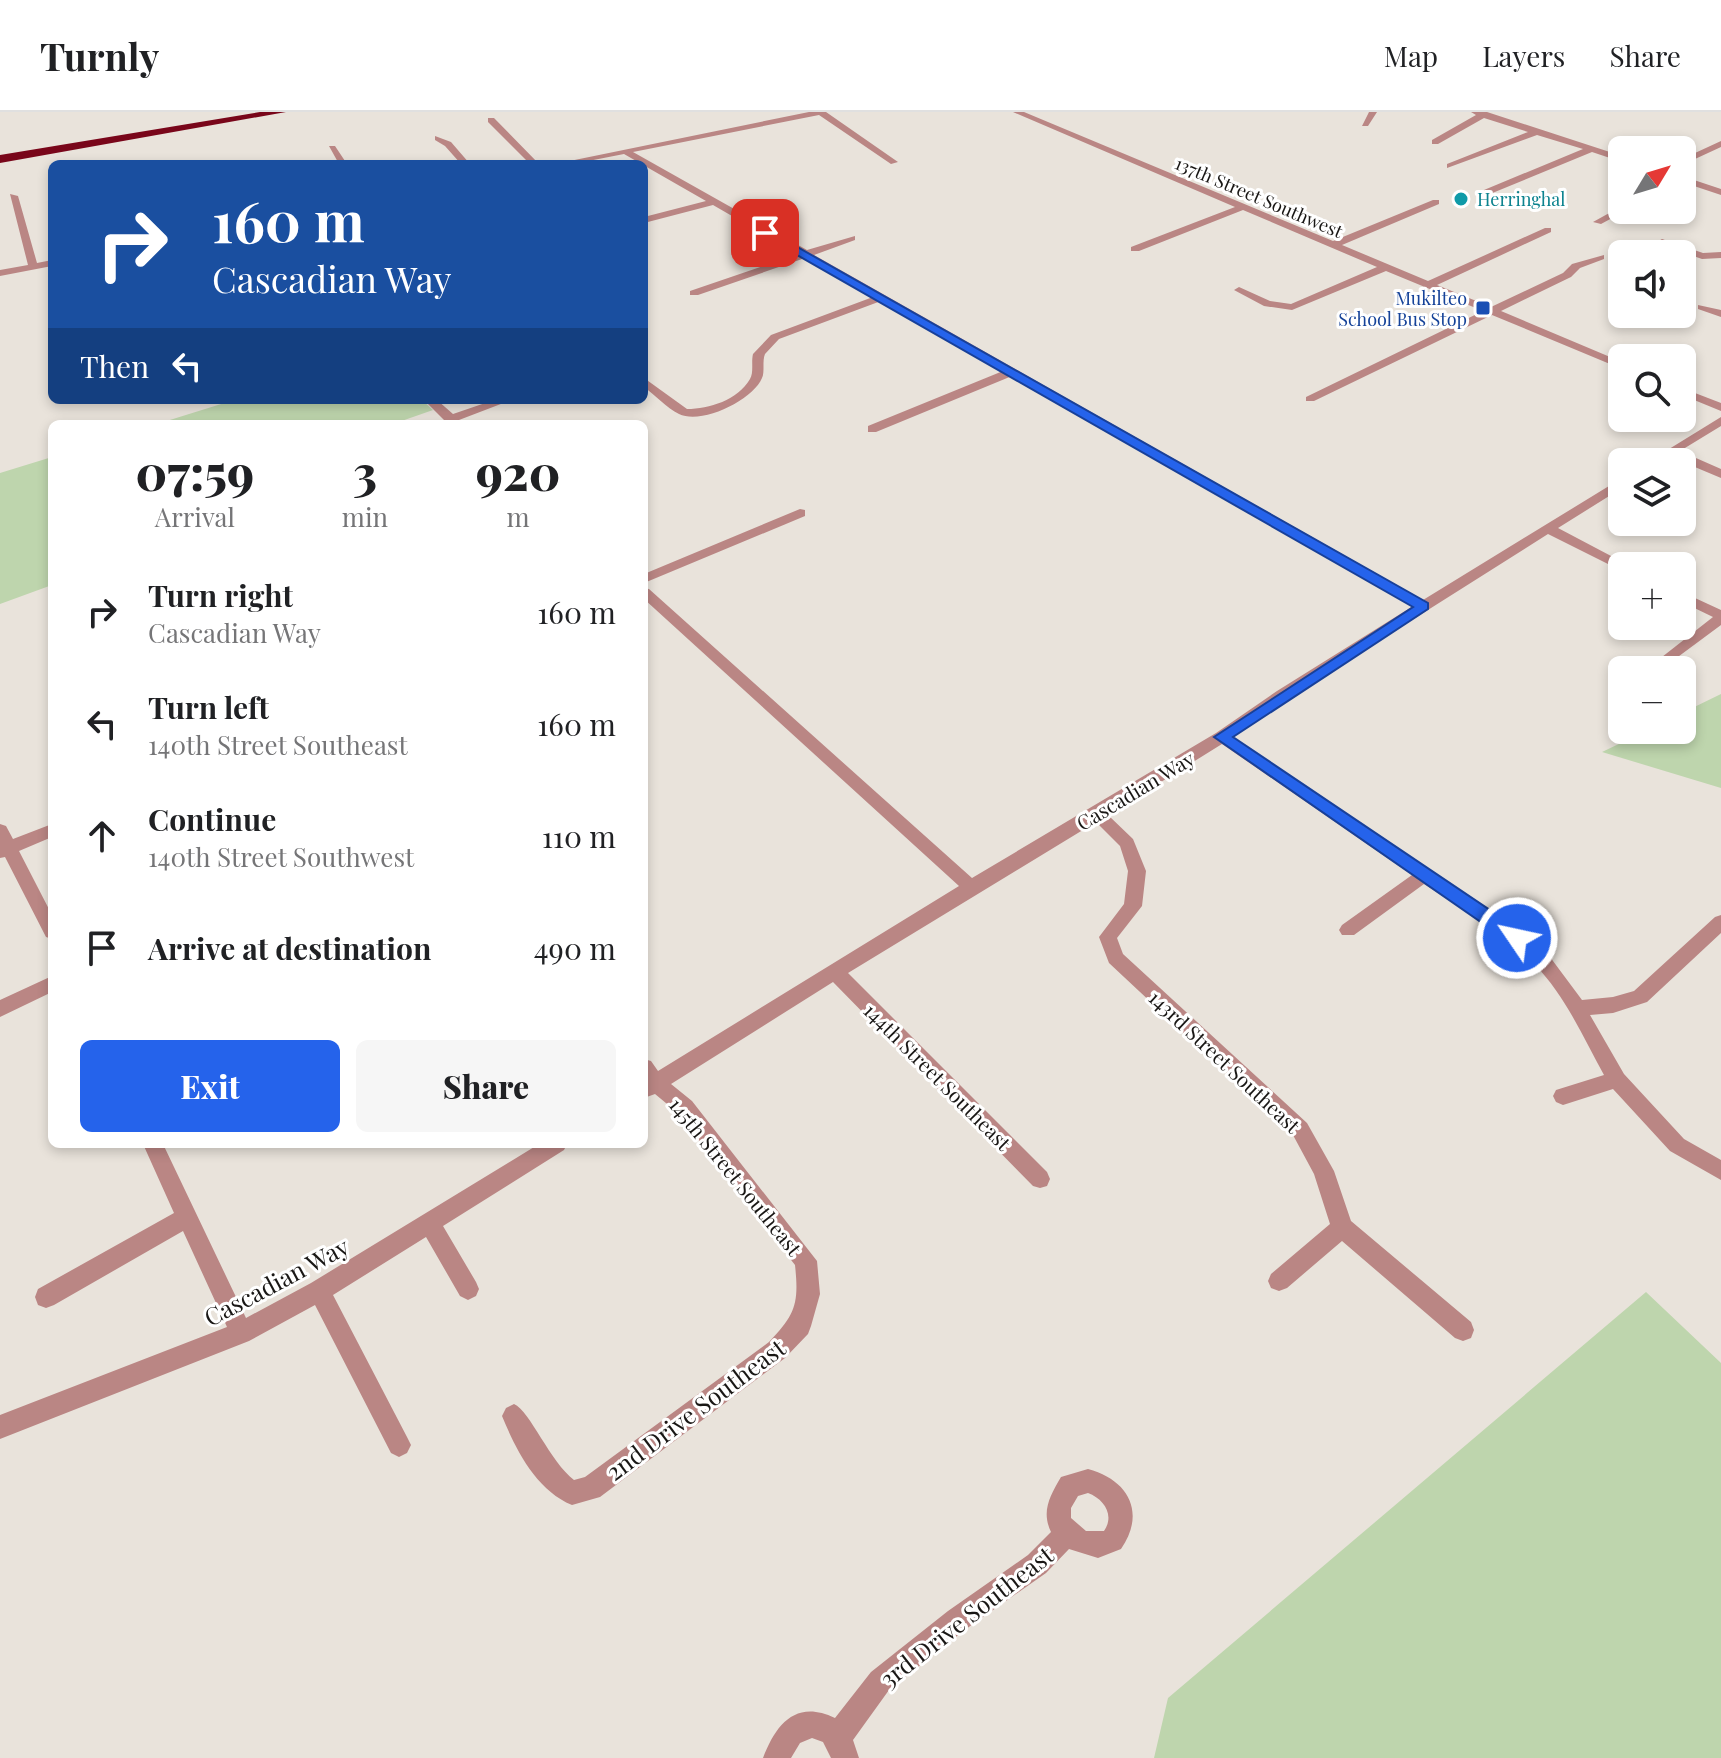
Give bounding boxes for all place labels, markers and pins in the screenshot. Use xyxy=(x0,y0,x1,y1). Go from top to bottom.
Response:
place label: Herringhal xyxy=(1477,187,1565,211)
marker: Herringhal xyxy=(1452,190,1470,208)
pin xyxy=(731,199,799,267)
place label: Mukilteo School Bus Stop xyxy=(1338,286,1467,331)
marker: Mukilteo School Bus Stop xyxy=(1474,299,1492,317)

